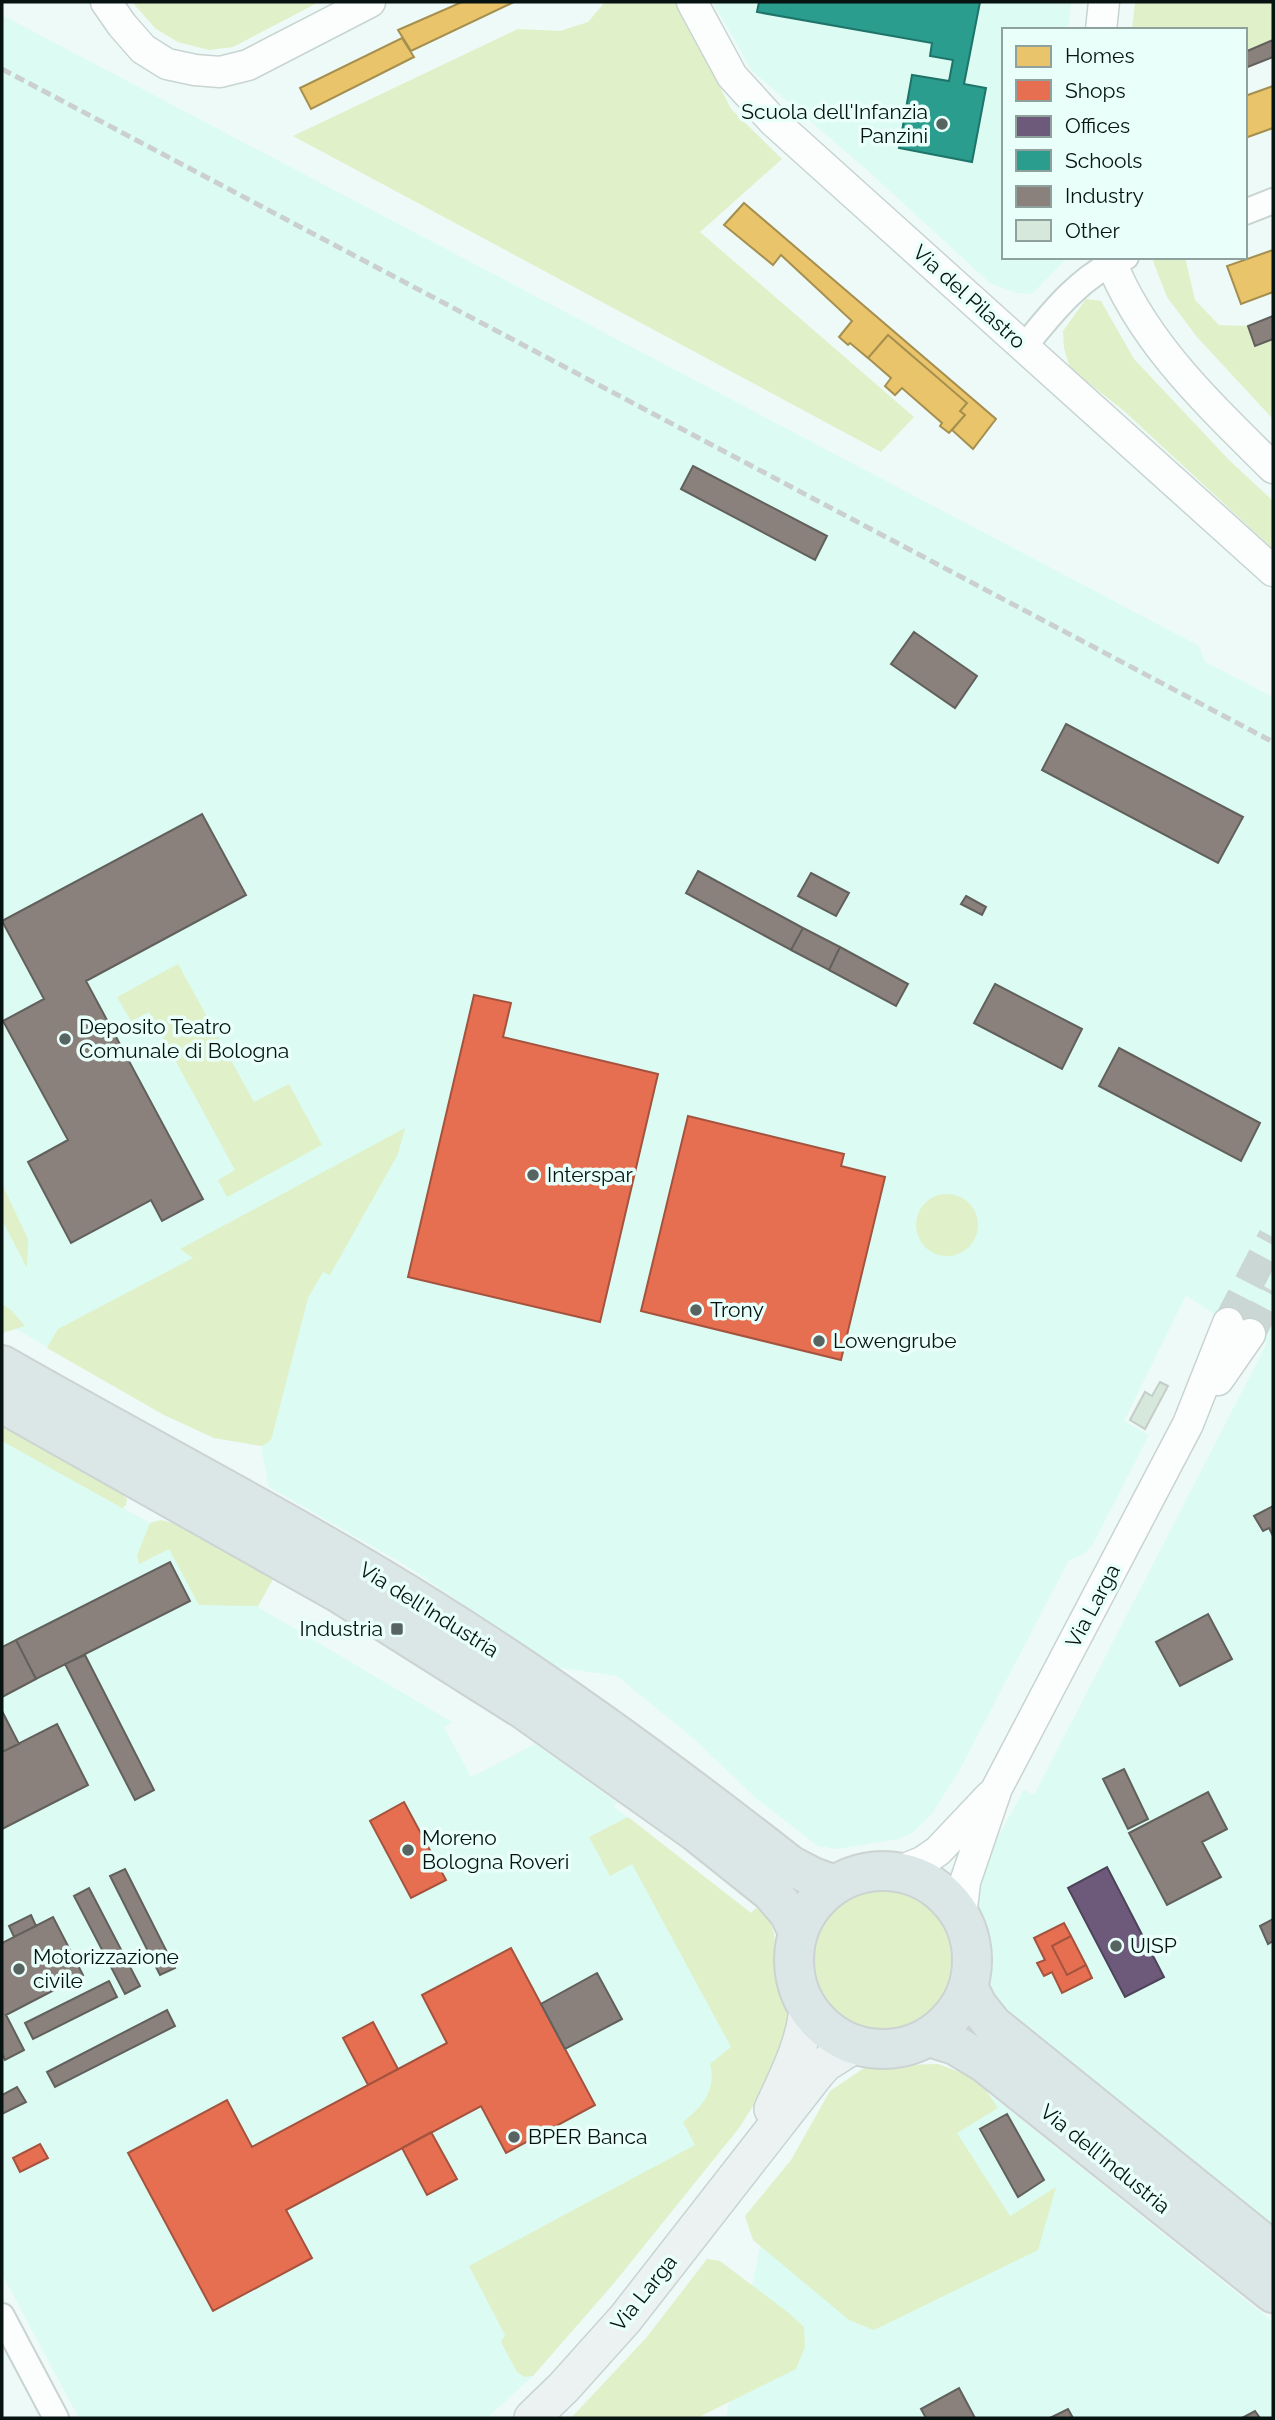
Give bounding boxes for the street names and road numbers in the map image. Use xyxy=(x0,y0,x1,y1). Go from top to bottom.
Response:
street label: Via del Pilastro xyxy=(908,240,1031,354)
street label: Via dell'Industria xyxy=(355,1557,504,1663)
street label: Via Larga xyxy=(1060,1560,1125,1652)
street label: Via dell'Industria xyxy=(1035,2099,1175,2219)
street label: Via Larga xyxy=(605,2250,682,2336)

